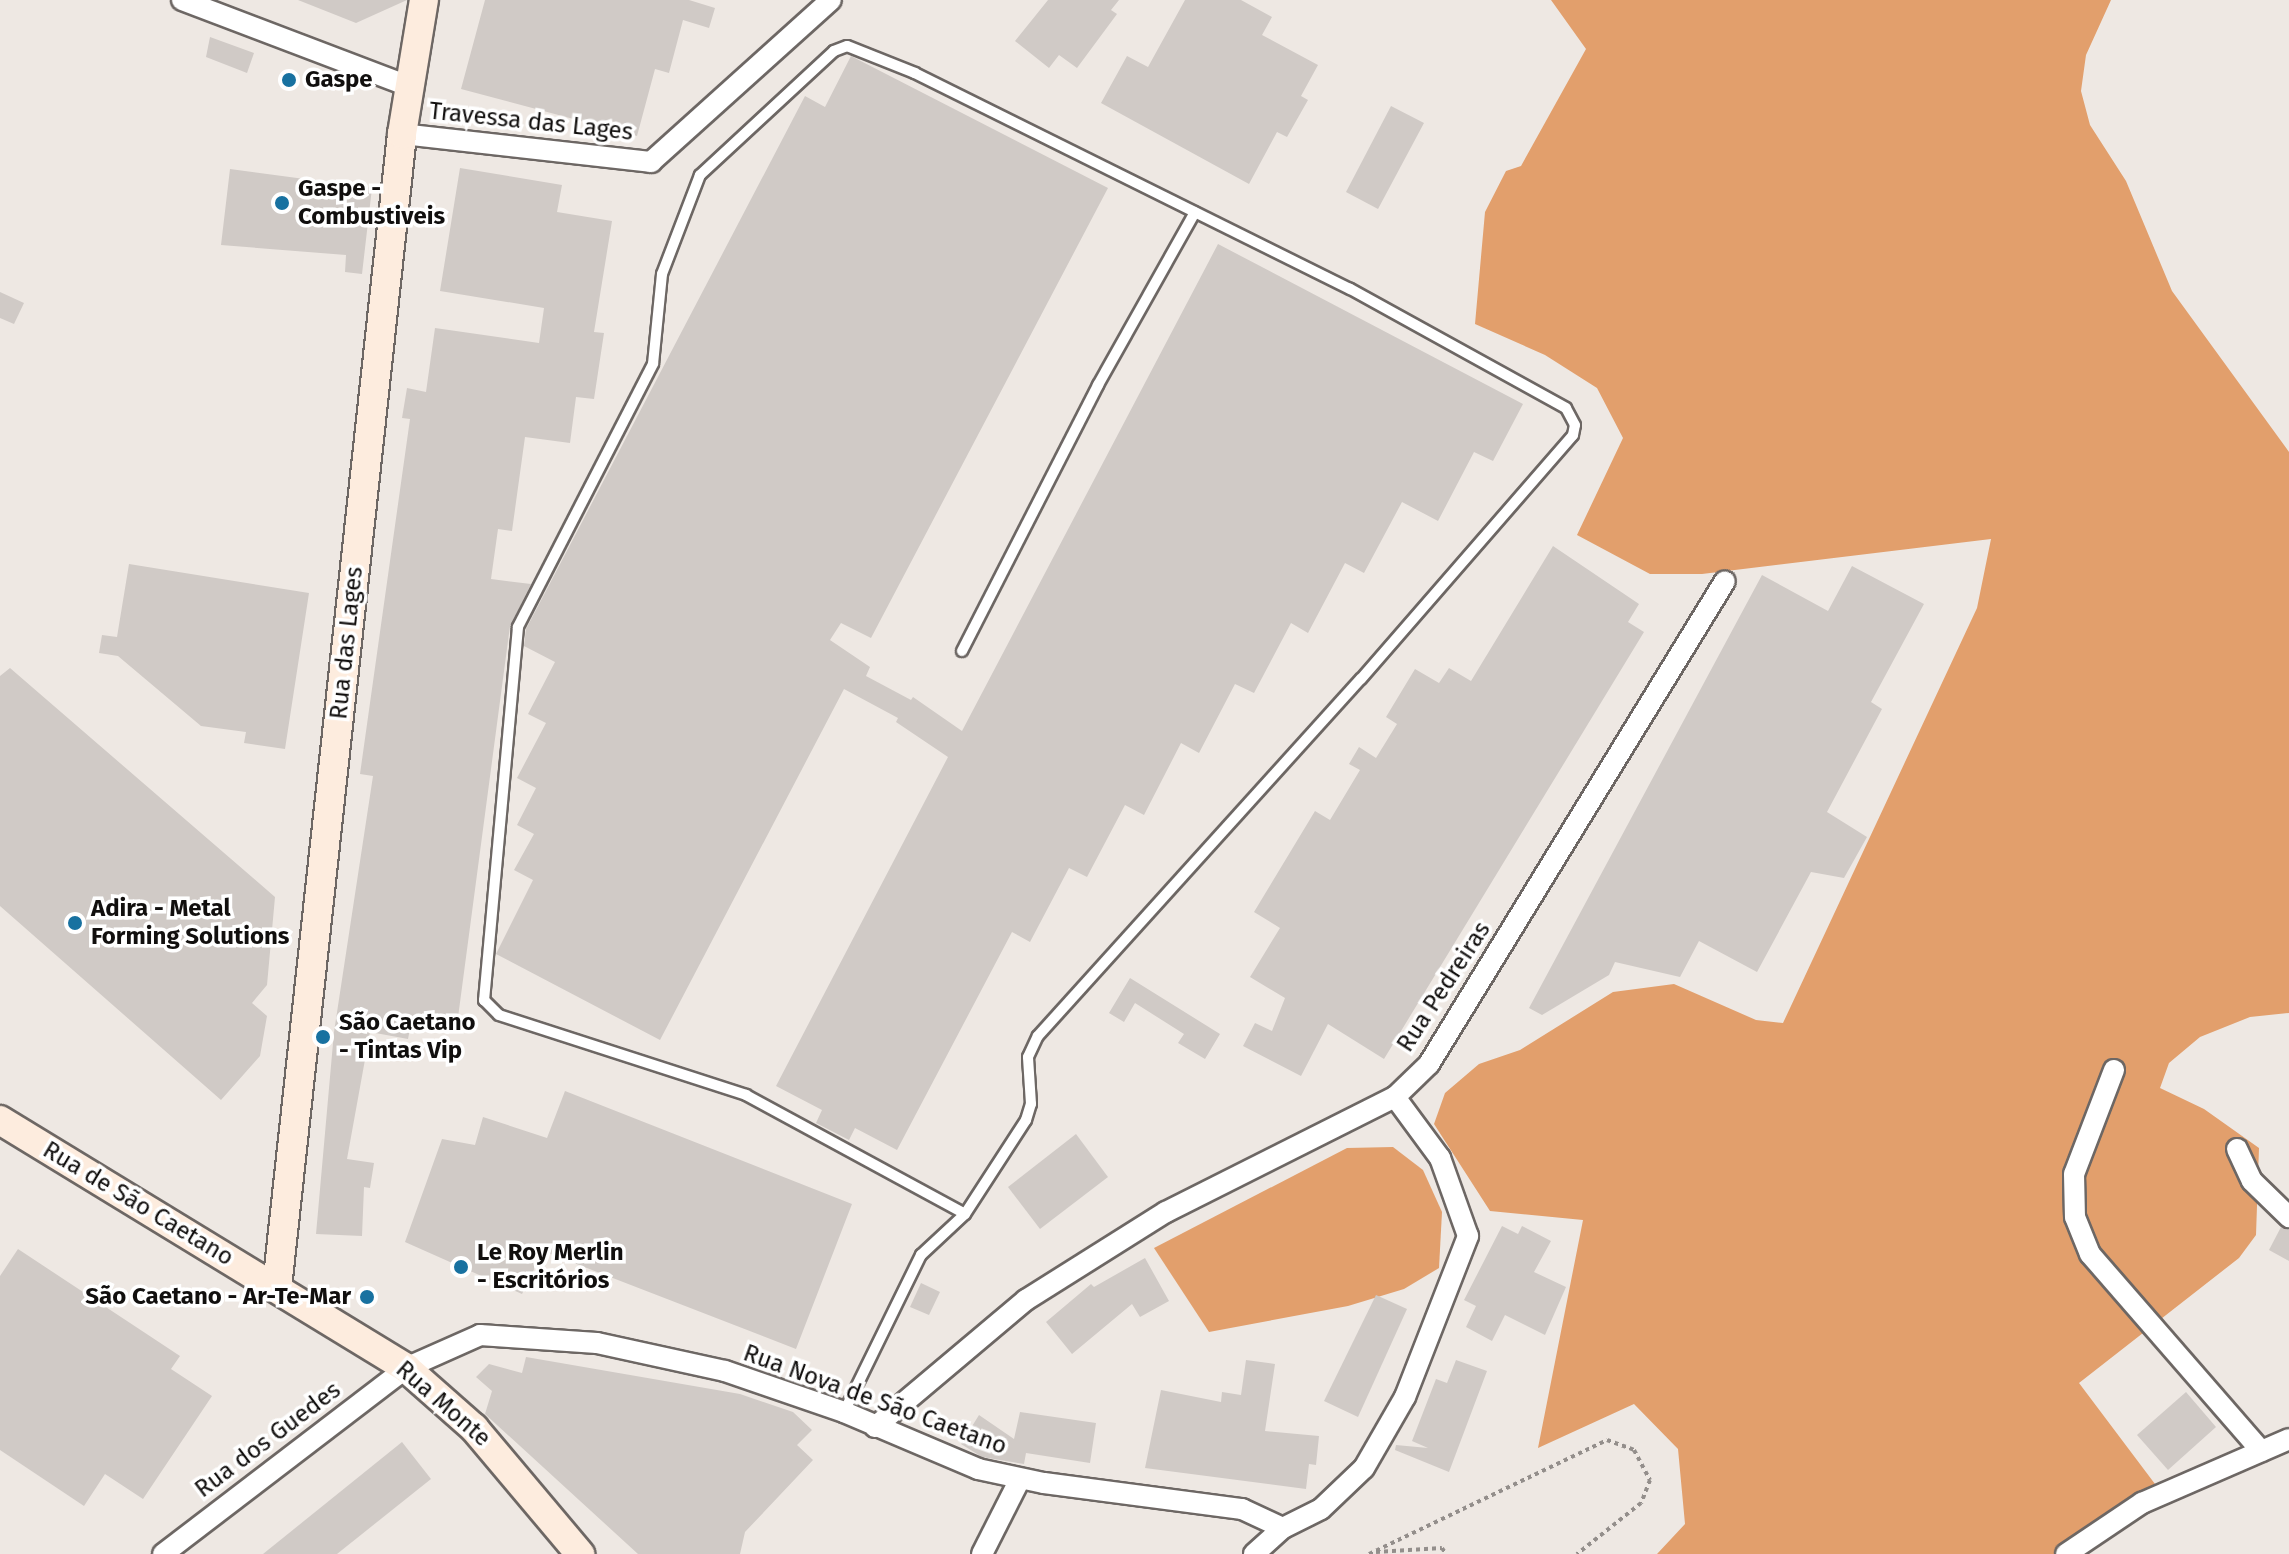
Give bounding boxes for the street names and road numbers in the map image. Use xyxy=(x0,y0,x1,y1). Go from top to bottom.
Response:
street label: Travessa das Lages xyxy=(428,97,634,147)
street label: Rua das Lages xyxy=(325,565,369,721)
street label: Rua Pedreiras xyxy=(1391,917,1497,1057)
street label: Rua de São Caetano xyxy=(38,1136,238,1272)
street label: Rua Nova de São Caetano xyxy=(739,1339,1011,1461)
street label: Rua Monte xyxy=(390,1355,496,1453)
street label: Rua dos Guedes xyxy=(190,1376,346,1504)

